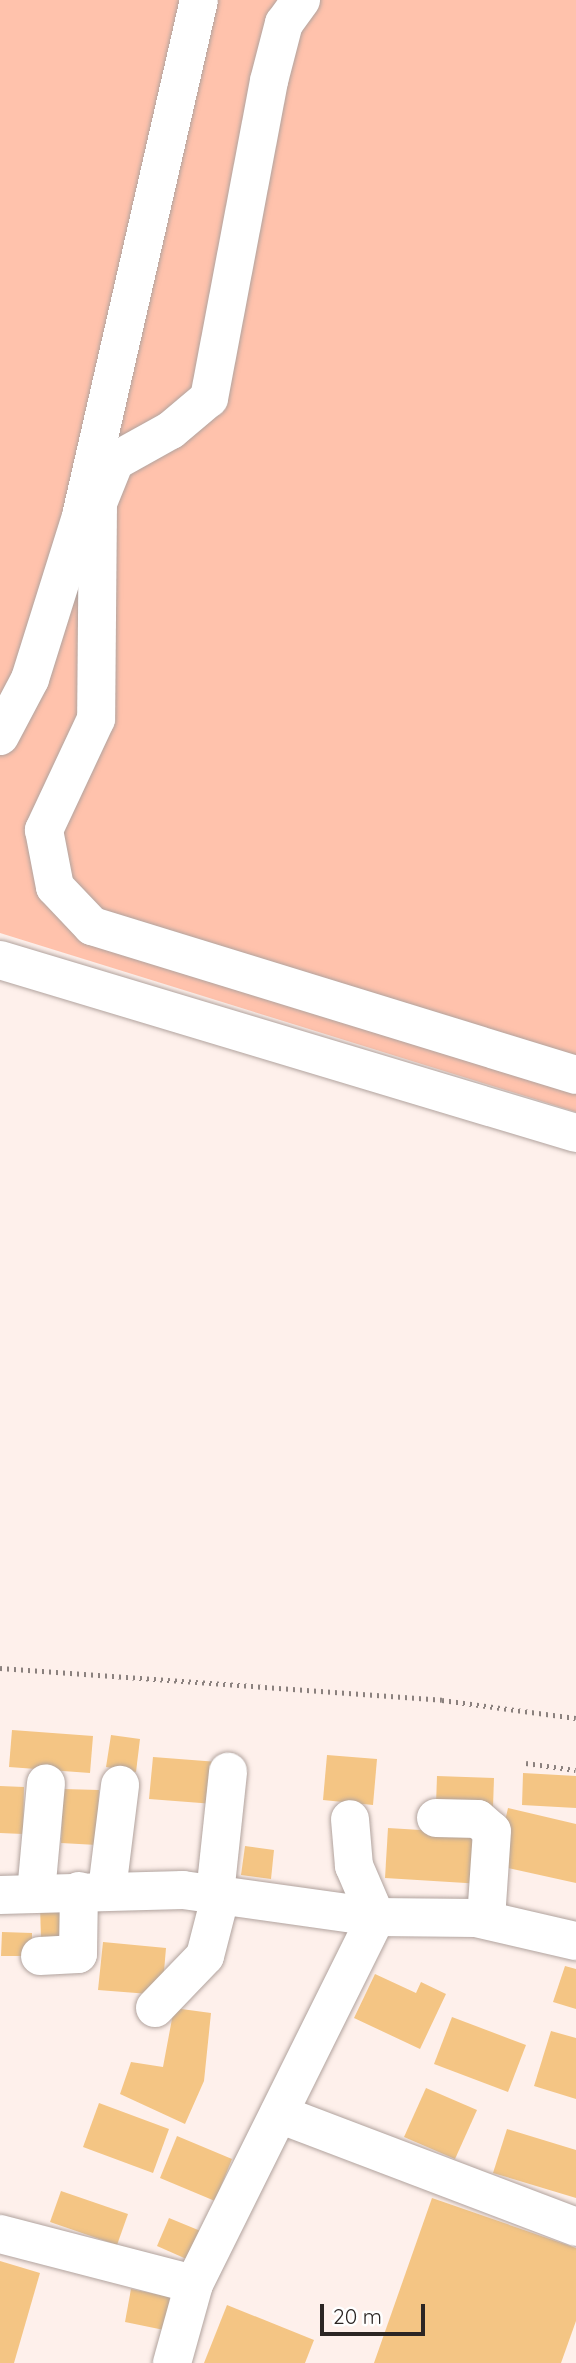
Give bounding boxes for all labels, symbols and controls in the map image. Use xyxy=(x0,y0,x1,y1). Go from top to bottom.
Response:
scale bar xyxy=(324,2290,429,2334)
text: 20 m xyxy=(333,2303,382,2329)

